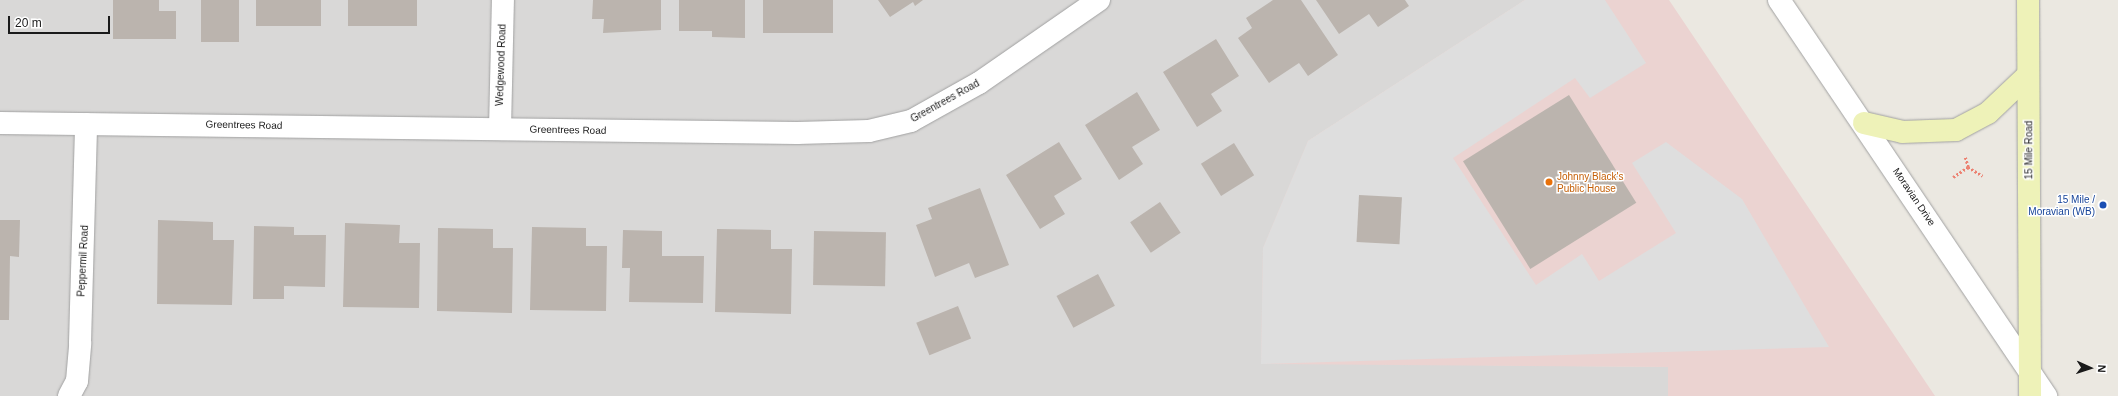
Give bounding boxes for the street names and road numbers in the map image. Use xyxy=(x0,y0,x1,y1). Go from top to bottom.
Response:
street label: Wedgewood Road xyxy=(494,24,508,106)
street label: Greentrees Road xyxy=(909,77,981,125)
street label: Greentrees Road xyxy=(206,118,282,132)
street label: 15 Mile Road xyxy=(2023,121,2035,179)
street label: Greentrees Road xyxy=(530,123,606,137)
street label: Moravian Drive xyxy=(1890,166,1938,228)
street label: Peppermil Road xyxy=(75,225,91,297)

